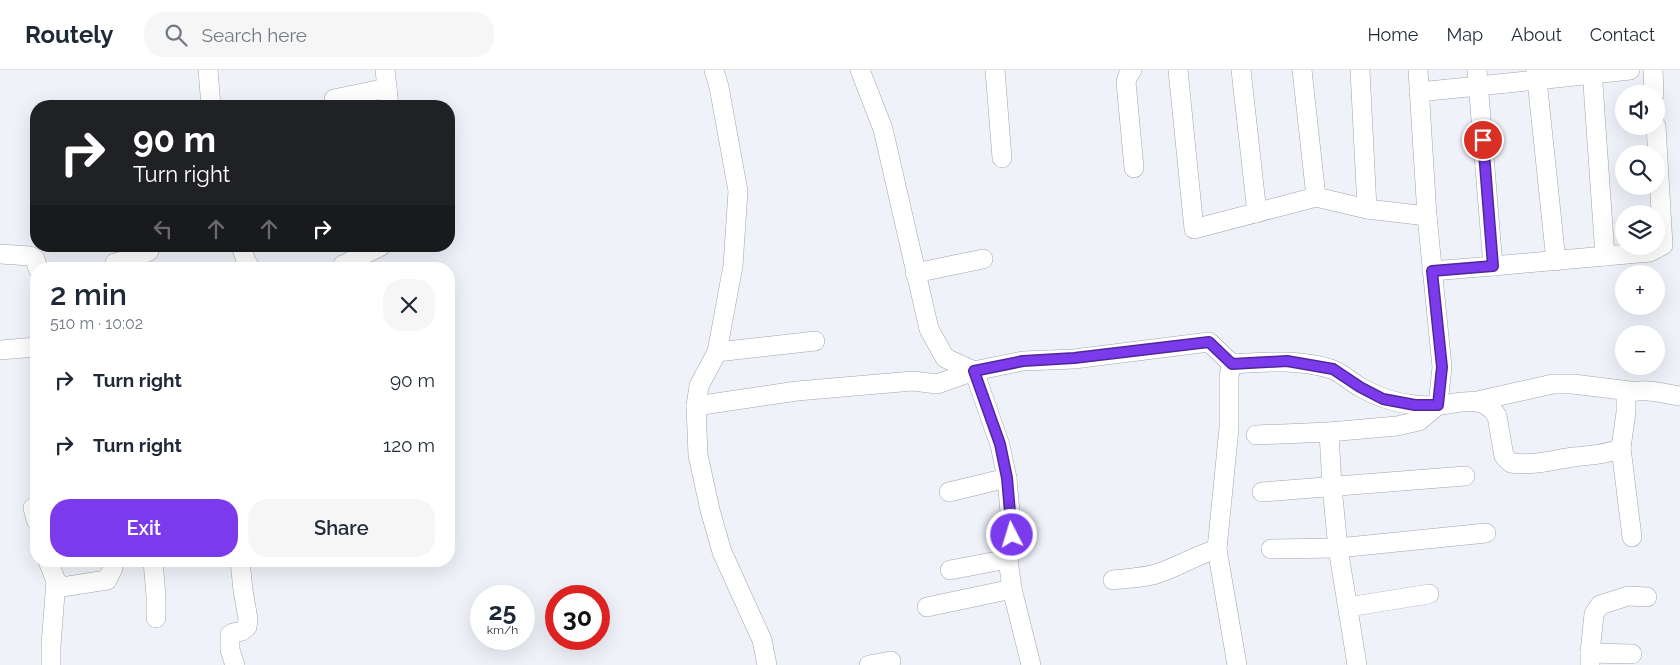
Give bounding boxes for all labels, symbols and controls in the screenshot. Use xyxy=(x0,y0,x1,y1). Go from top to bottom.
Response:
search box xyxy=(144,12,494,57)
text: Routely xyxy=(25,20,114,49)
icon: search xyxy=(162,21,190,49)
text: Search here xyxy=(202,24,307,46)
text: Home xyxy=(1367,24,1418,45)
text: Map xyxy=(1446,24,1483,45)
text: About xyxy=(1511,24,1562,45)
text: Contact xyxy=(1590,24,1655,45)
map controls xyxy=(1615,85,1665,375)
button: sound xyxy=(1615,85,1665,135)
text: 90 m xyxy=(133,119,216,160)
pin xyxy=(1462,119,1504,161)
icon: right xyxy=(50,120,115,185)
icon: arrive xyxy=(1469,126,1497,154)
button: search xyxy=(1615,145,1665,195)
text: Turn right xyxy=(133,161,230,187)
button: layers xyxy=(1615,205,1665,255)
icon: left xyxy=(149,215,177,243)
icon: ahead xyxy=(202,215,230,243)
icon: ahead xyxy=(255,215,283,243)
icon: right xyxy=(308,215,336,243)
button: + xyxy=(1615,265,1665,315)
text: 2 min xyxy=(50,277,127,312)
button: close xyxy=(383,279,435,331)
text: 510 m · 10:02 xyxy=(50,314,143,333)
button: − xyxy=(1615,325,1665,375)
icon: right xyxy=(50,366,78,394)
text: Turn right xyxy=(93,369,182,391)
text: 90 m xyxy=(390,369,435,391)
icon: right xyxy=(50,431,78,459)
text: Turn right xyxy=(93,434,182,456)
text: 120 m xyxy=(383,434,435,456)
button: Exit xyxy=(50,499,238,557)
button: Share xyxy=(248,499,435,557)
position arrow xyxy=(985,508,1037,560)
speed limit sign: 30 xyxy=(545,585,610,650)
text: 25 xyxy=(489,596,516,626)
text: km/h xyxy=(487,623,518,637)

